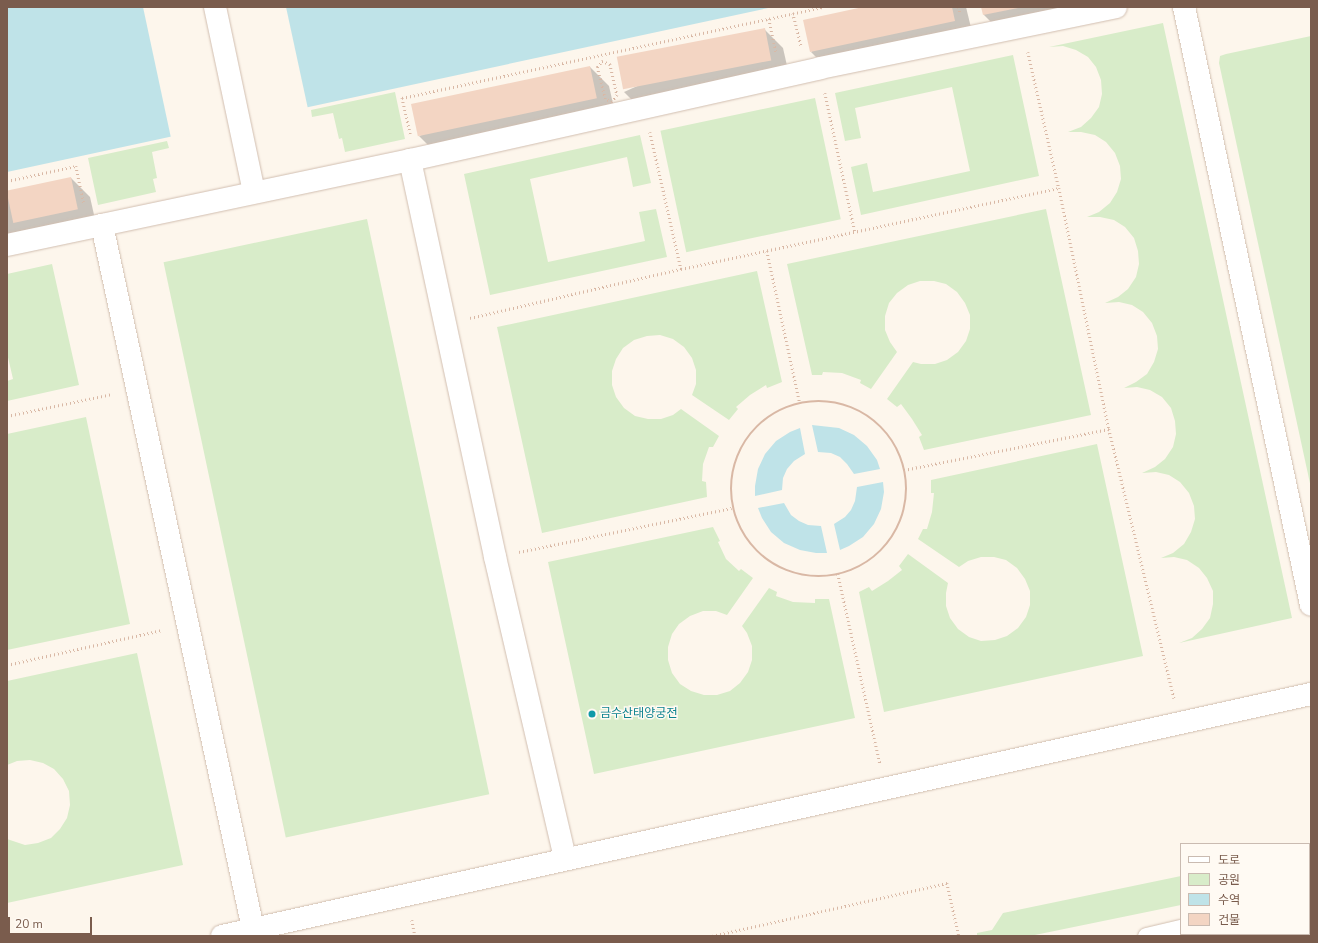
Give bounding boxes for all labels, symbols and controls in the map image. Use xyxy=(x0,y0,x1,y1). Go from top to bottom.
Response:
place label: 금수산태양궁전 xyxy=(600,707,677,721)
marker: 금수산태양궁전 xyxy=(587,709,597,719)
legend xyxy=(1180,843,1310,935)
text: 도로 xyxy=(1218,852,1240,868)
text: 공원 xyxy=(1218,872,1240,888)
text: 수역 xyxy=(1218,892,1240,908)
scale bar xyxy=(10,909,94,935)
text: 건물 xyxy=(1218,912,1240,928)
text: 20 m xyxy=(15,916,43,932)

